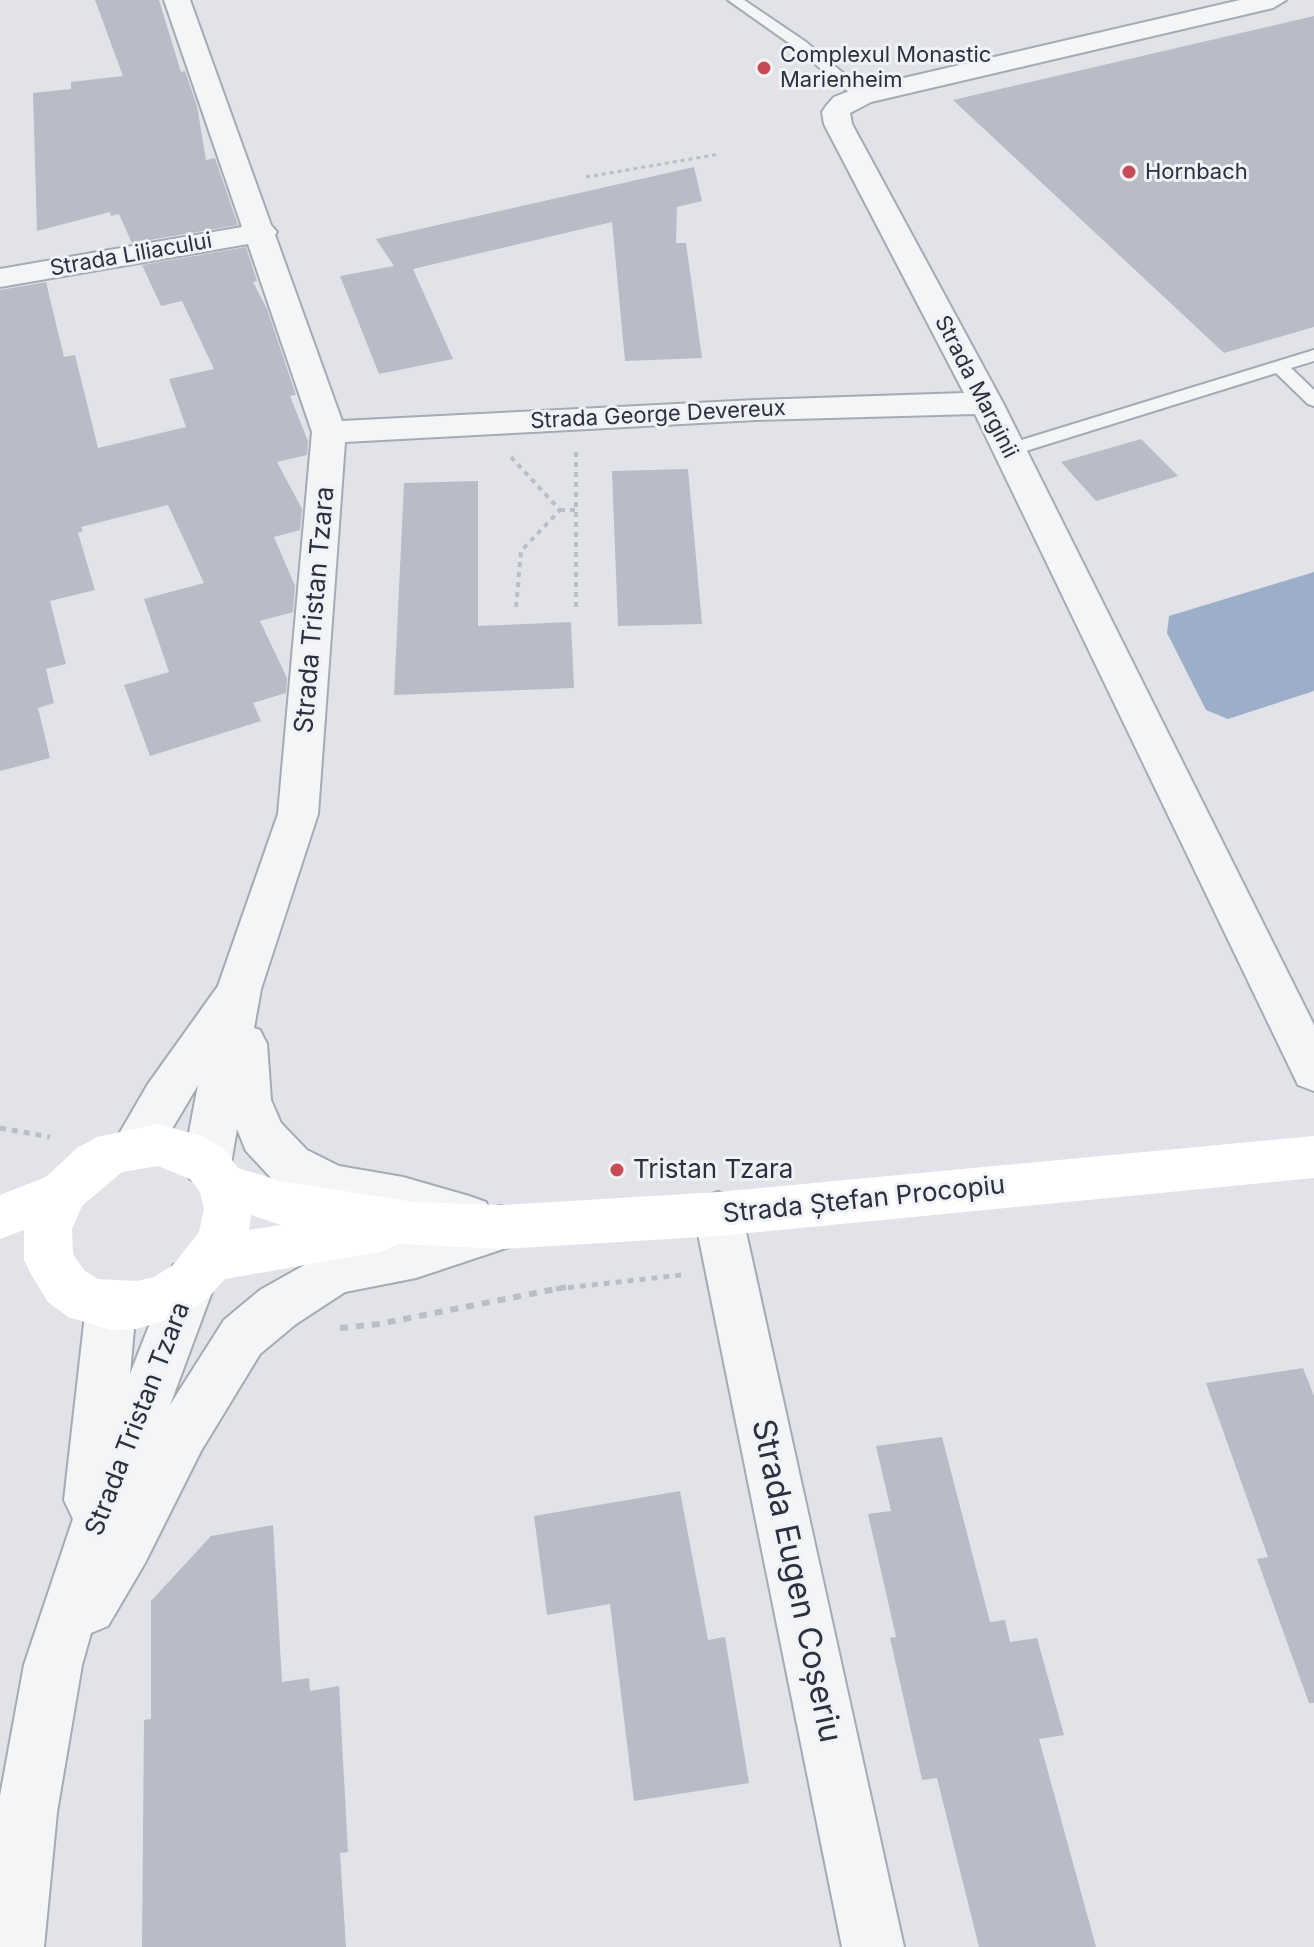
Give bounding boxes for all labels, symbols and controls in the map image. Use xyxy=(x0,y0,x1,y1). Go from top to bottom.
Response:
place label: Complexul Monastic Marienheim xyxy=(780,42,991,94)
marker: Complexul Monastic Marienheim xyxy=(755,59,773,77)
place label: Hornbach xyxy=(1145,159,1248,185)
marker: Hornbach xyxy=(1120,163,1138,181)
street label: Strada Liliacului xyxy=(48,228,214,282)
street label: Strada Marginii xyxy=(929,311,1023,463)
street label: Strada George Devereux xyxy=(530,395,786,435)
street label: Strada Tristan Tzara xyxy=(289,485,341,735)
place label: Tristan Tzara xyxy=(633,1154,793,1186)
marker: Tristan Tzara xyxy=(608,1161,626,1179)
street label: Strada Ștefan Procopiu xyxy=(721,1170,1007,1230)
street label: Strada Tristan Tzara xyxy=(79,1298,197,1540)
street label: Strada Eugen Coșeriu xyxy=(743,1416,849,1746)

